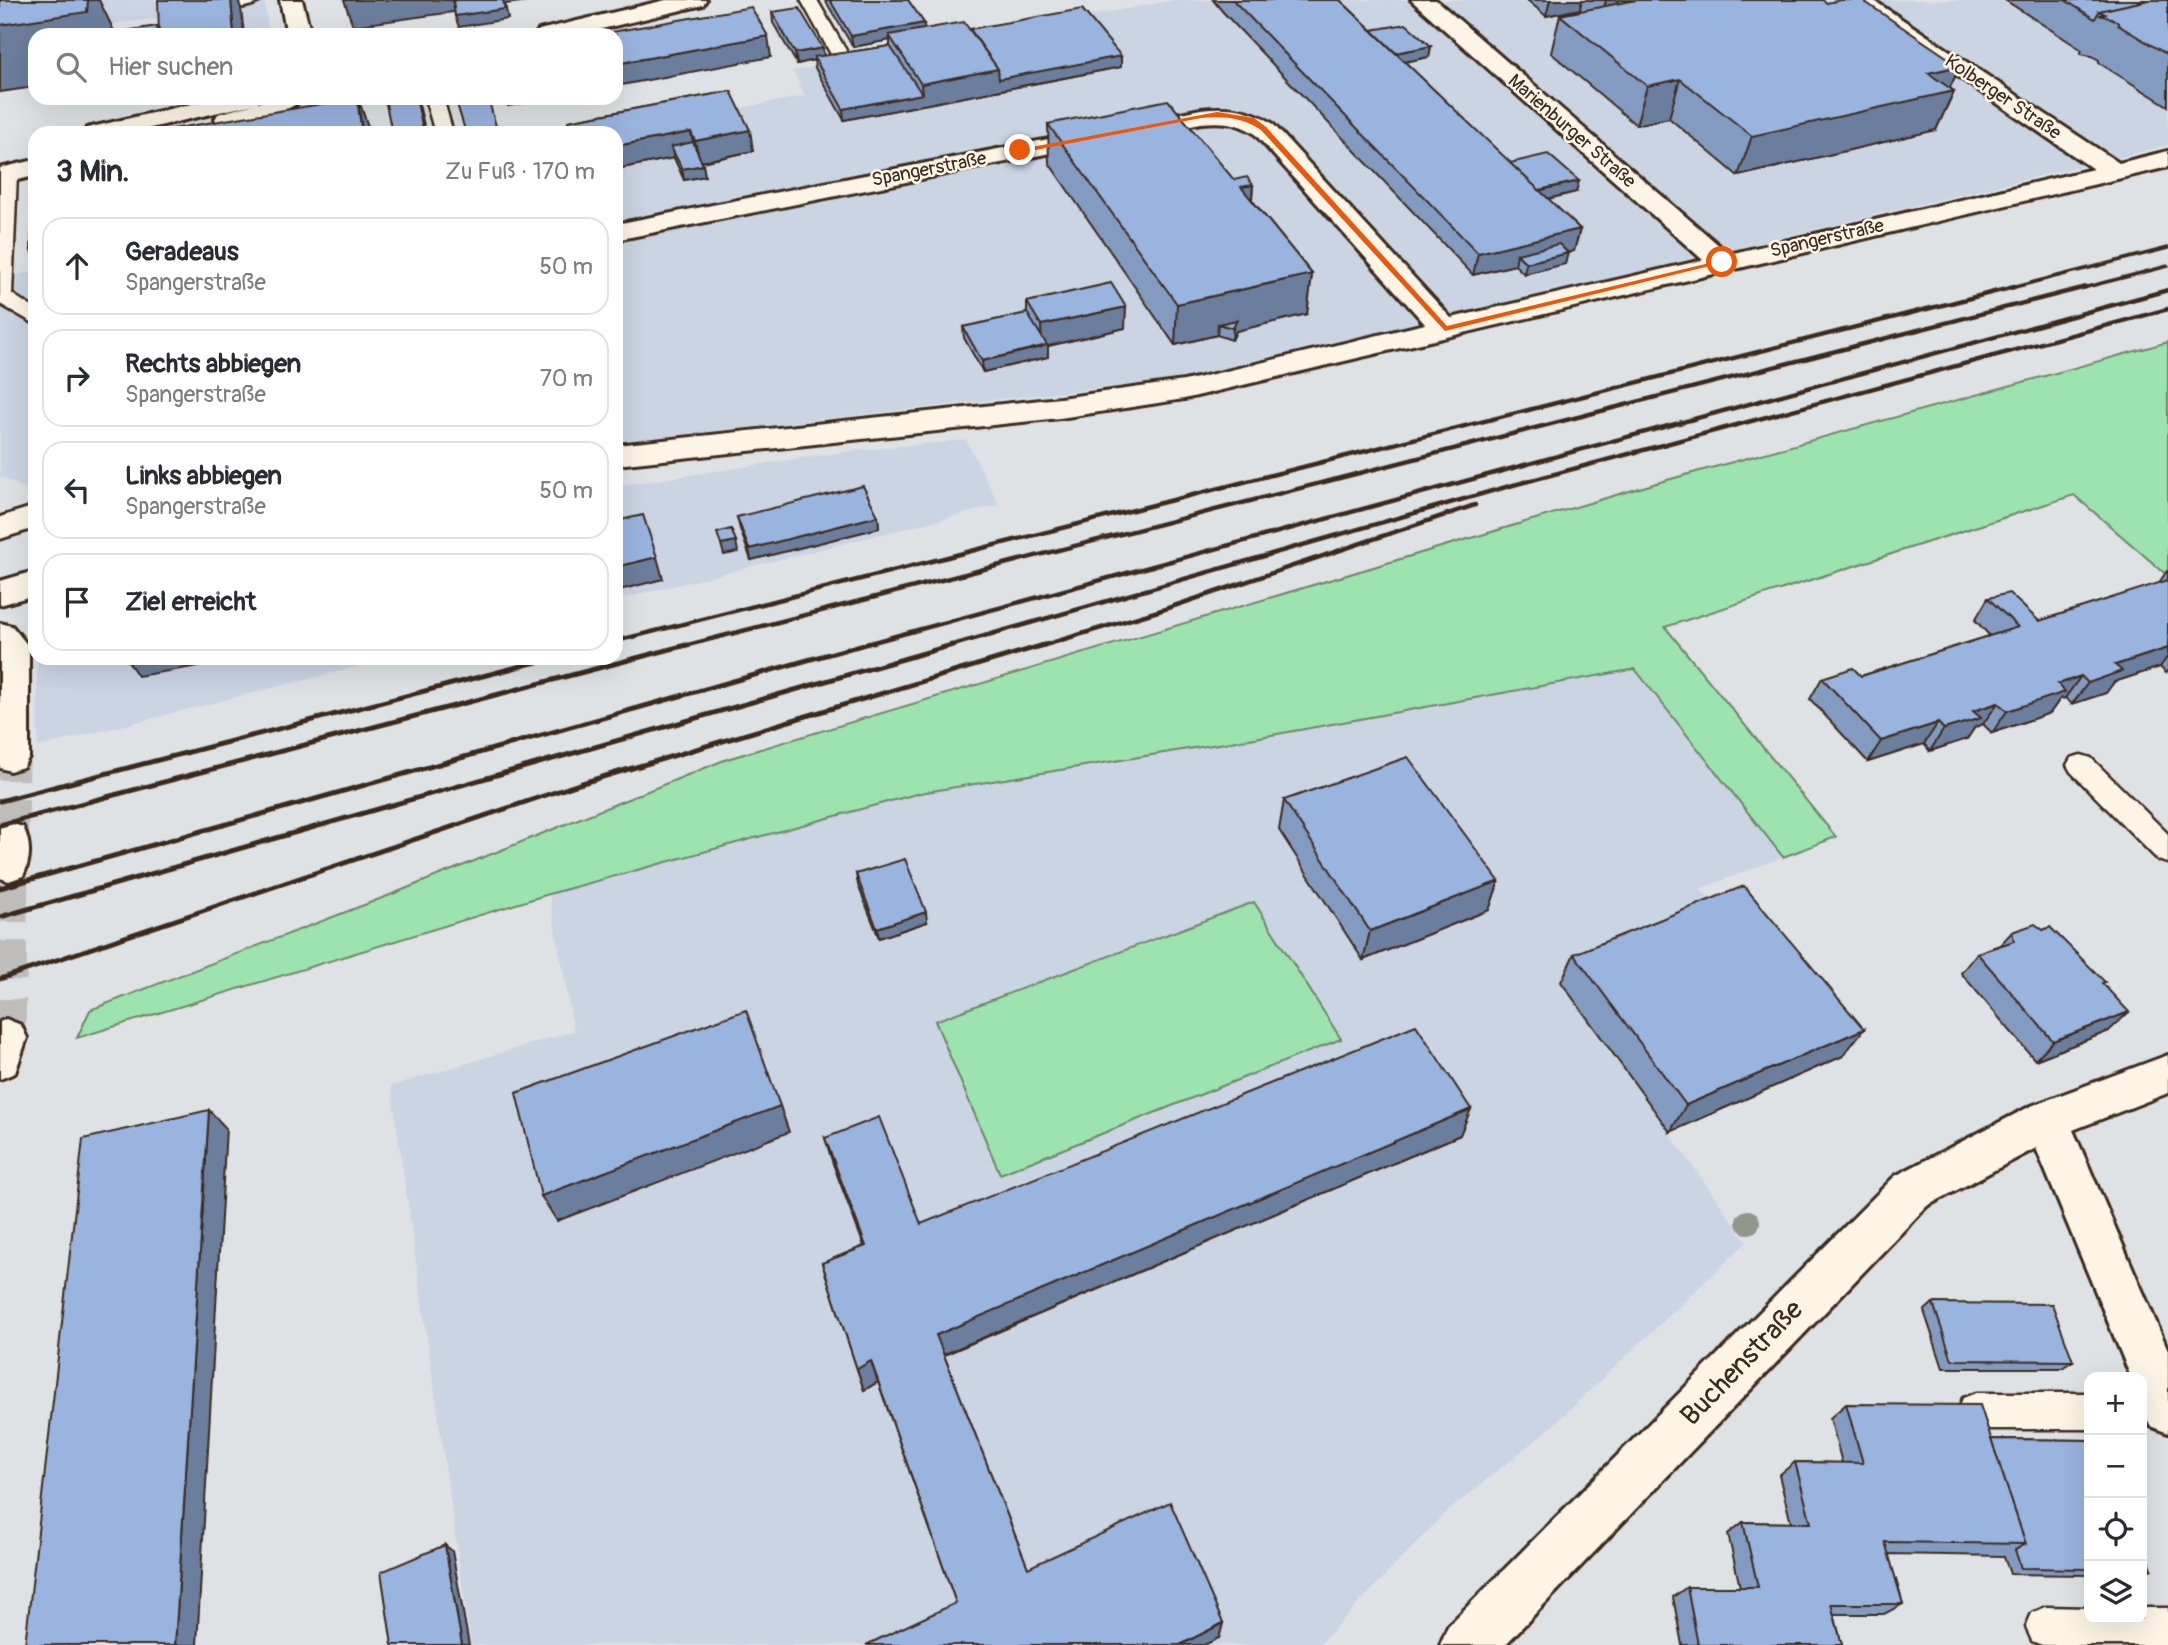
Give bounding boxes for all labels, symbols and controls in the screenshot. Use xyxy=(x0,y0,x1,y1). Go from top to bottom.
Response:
search box xyxy=(28,28,623,105)
icon: search xyxy=(52,48,90,86)
street label: Kolberger Straße xyxy=(1940,49,2066,145)
text: Hier suchen xyxy=(108,51,233,83)
street label: Marienburger Straße xyxy=(1503,69,1641,194)
route end xyxy=(1004,134,1035,165)
street label: Spangerstraße xyxy=(870,146,989,192)
text: 3 Min. xyxy=(56,153,129,190)
text: Zu Fuß · 170 m xyxy=(445,157,595,186)
street label: Spangerstraße xyxy=(1768,213,1887,263)
text: Geradeaus xyxy=(125,236,239,268)
route start xyxy=(1706,246,1737,277)
icon: ahead xyxy=(58,247,96,285)
text: 50 m xyxy=(539,252,593,281)
text: Spangerstraße xyxy=(125,268,266,297)
text: Rechts abbiegen xyxy=(125,348,301,380)
icon: right xyxy=(58,359,96,397)
text: 70 m xyxy=(540,364,593,393)
text: Spangerstraße xyxy=(125,380,266,409)
text: Links abbiegen xyxy=(125,460,282,492)
icon: left xyxy=(58,471,96,509)
text: 50 m xyxy=(539,476,593,505)
text: Spangerstraße xyxy=(125,492,266,521)
icon: arrive xyxy=(58,583,96,621)
text: Ziel erreicht xyxy=(125,586,256,618)
street label: Buchenstraße xyxy=(1673,1293,1811,1433)
map controls xyxy=(2084,1372,2147,1624)
button: + xyxy=(2084,1372,2147,1435)
button: − xyxy=(2084,1435,2147,1498)
button: locate xyxy=(2084,1498,2147,1561)
button: layers xyxy=(2084,1561,2147,1624)

